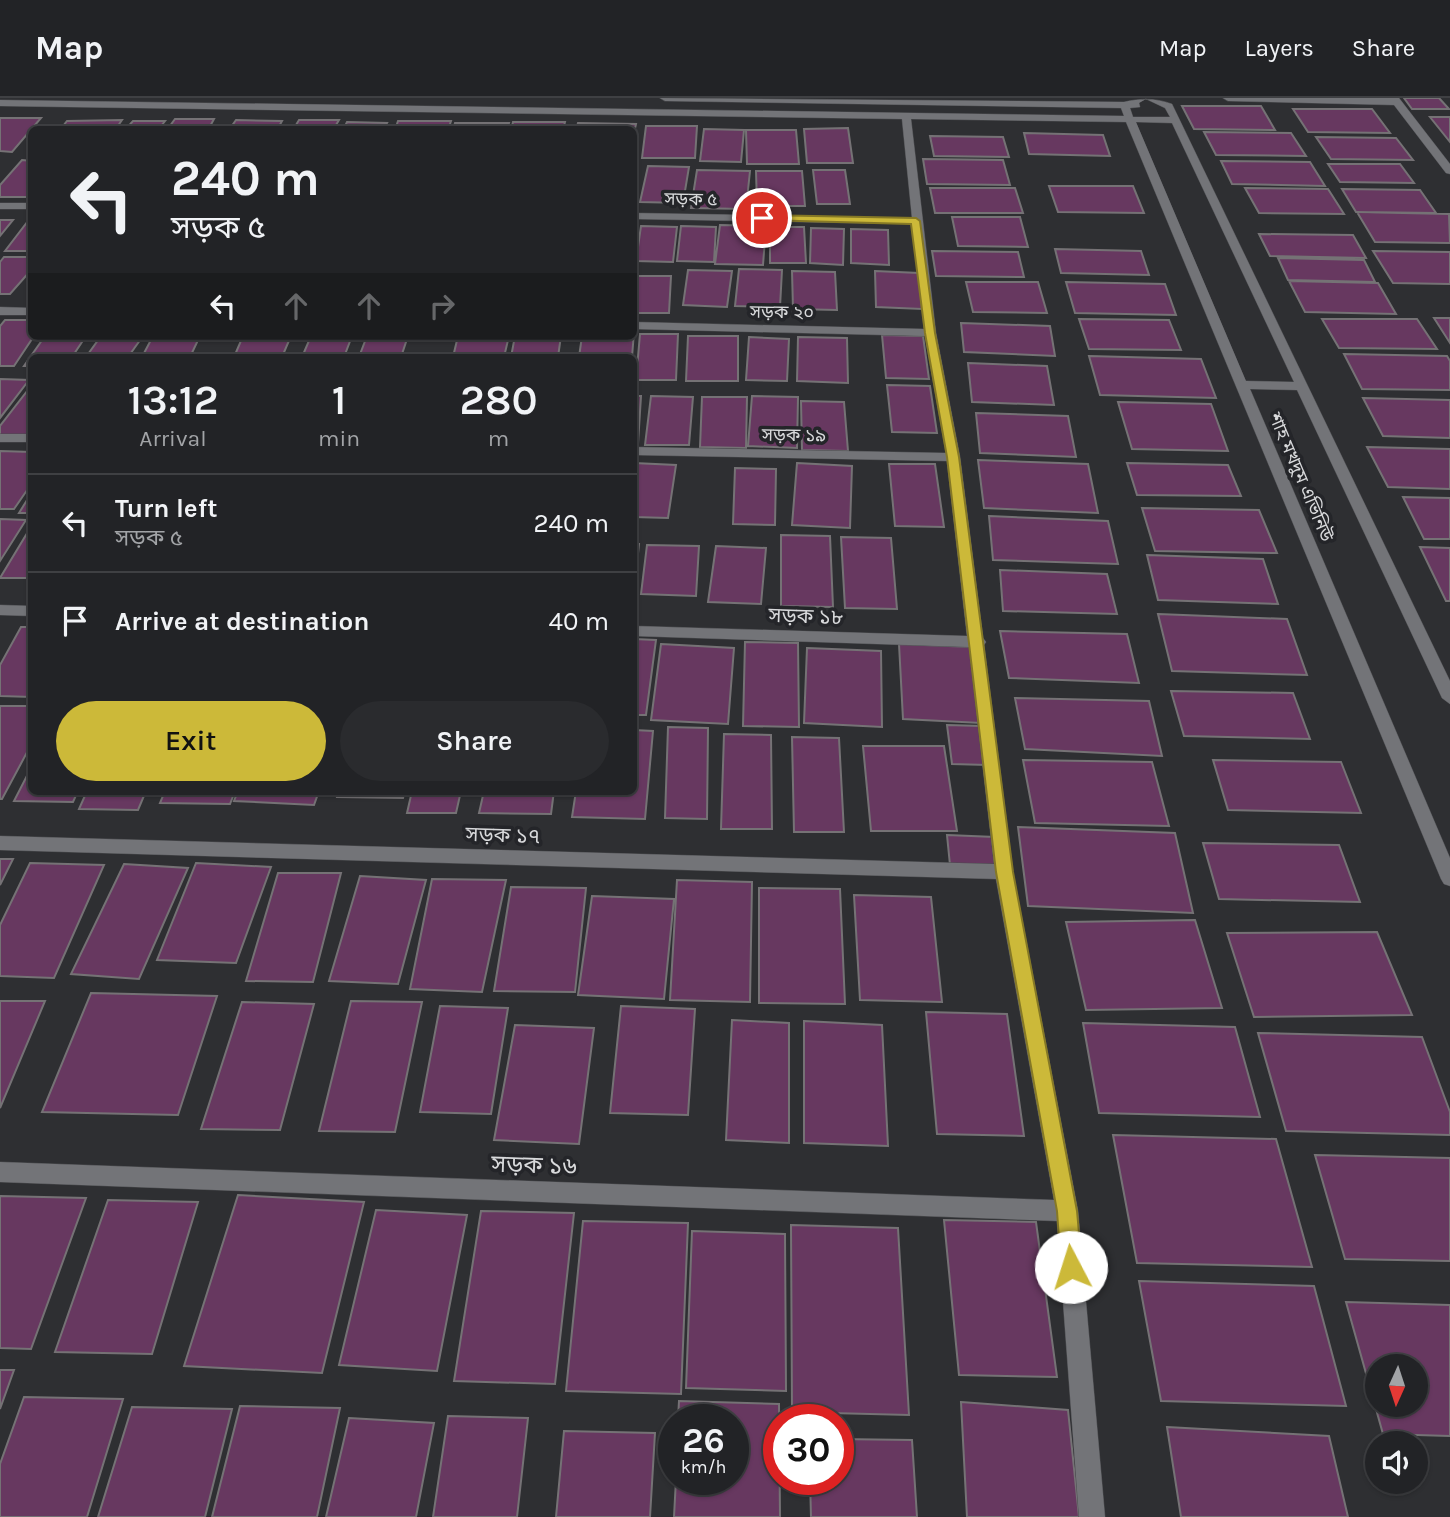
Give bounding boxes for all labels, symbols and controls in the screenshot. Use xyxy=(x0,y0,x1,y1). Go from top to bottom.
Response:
text: Map xyxy=(35,29,103,67)
text: Map xyxy=(1159,34,1207,62)
text: Layers xyxy=(1245,34,1314,62)
text: Share xyxy=(1352,34,1415,62)
text: 240 m xyxy=(171,150,320,207)
icon: left xyxy=(56,154,147,245)
street label: সড়ক ৫ xyxy=(663,188,718,210)
pin xyxy=(732,188,792,248)
icon: arrive xyxy=(743,199,781,237)
text: সড়ক ৫ xyxy=(171,209,266,246)
icon: left xyxy=(204,287,242,325)
icon: ahead xyxy=(277,287,315,325)
icon: ahead xyxy=(350,287,388,325)
icon: right xyxy=(423,287,461,325)
street label: সড়ক ২০ xyxy=(749,300,814,324)
text: 13:12 xyxy=(127,375,219,425)
text: 1 xyxy=(332,375,346,425)
text: 280 xyxy=(460,375,538,425)
street label: শাহ মখদুম এভিনিউ xyxy=(1264,408,1338,545)
street label: সড়ক ১৯ xyxy=(761,423,826,447)
text: Arrival xyxy=(139,425,207,452)
text: min xyxy=(318,425,360,452)
text: m xyxy=(488,425,509,452)
text: Turn left xyxy=(115,493,217,524)
icon: left xyxy=(56,504,94,542)
text: 240 m xyxy=(533,508,609,539)
text: সড়ক ৫ xyxy=(115,524,183,551)
icon: arrive xyxy=(56,602,94,640)
street label: সড়ক ১৮ xyxy=(767,603,844,629)
text: Arrive at destination xyxy=(115,606,369,637)
text: 40 m xyxy=(549,606,609,637)
button: Exit xyxy=(56,701,326,781)
button: Share xyxy=(340,701,609,781)
street label: সড়ক ১৭ xyxy=(464,822,541,848)
street label: সড়ক ১৬ xyxy=(490,1149,577,1180)
position arrow xyxy=(1034,1230,1108,1304)
north arrow xyxy=(1365,1354,1428,1418)
map controls xyxy=(1365,1354,1428,1494)
speed limit sign: 30 xyxy=(763,1404,854,1495)
text: 26 xyxy=(682,1420,725,1461)
button: sound xyxy=(1365,1431,1428,1494)
text: km/h xyxy=(681,1456,726,1478)

